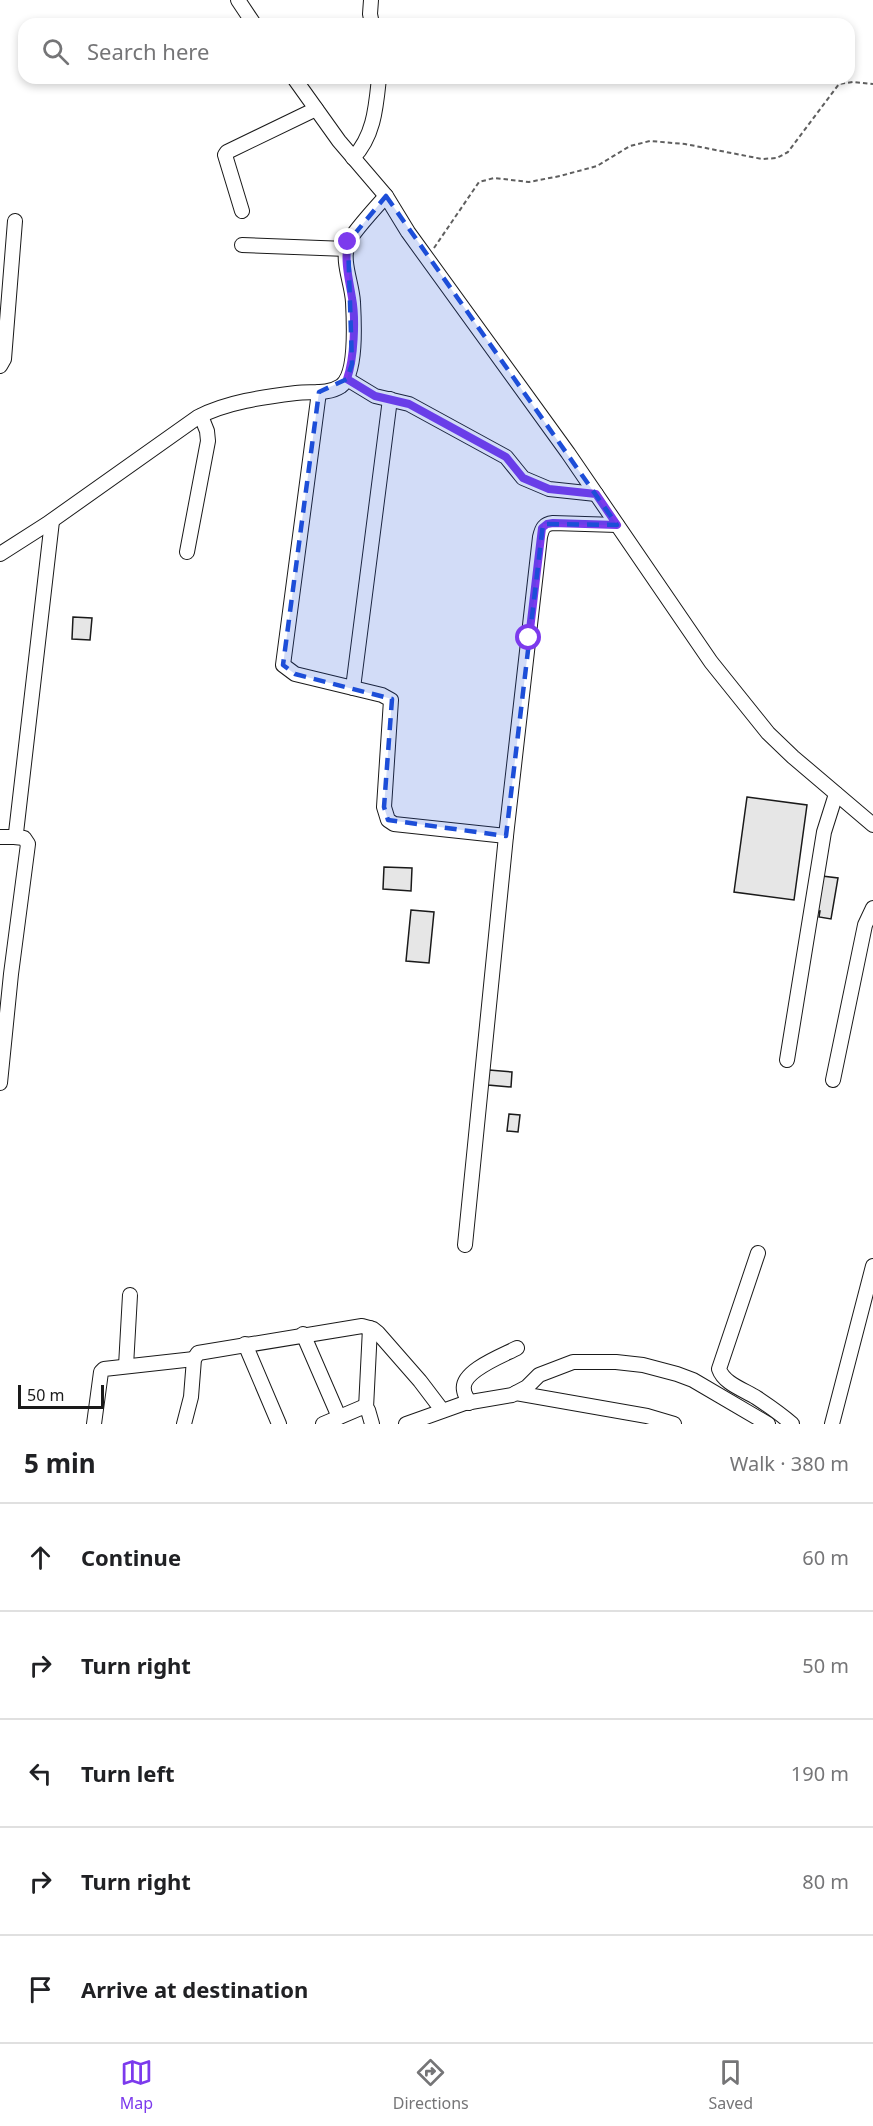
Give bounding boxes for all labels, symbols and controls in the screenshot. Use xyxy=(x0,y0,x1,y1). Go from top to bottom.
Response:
search box xyxy=(18,18,855,84)
icon: search xyxy=(39,35,72,68)
text: Search here xyxy=(87,36,209,66)
route end xyxy=(334,228,360,254)
route start xyxy=(515,624,541,650)
scale bar xyxy=(18,1382,104,1410)
text: 50 m xyxy=(27,1384,64,1406)
text: 5 min xyxy=(24,1445,96,1481)
text: Walk · 380 m xyxy=(730,1450,849,1477)
icon: ahead xyxy=(24,1541,57,1574)
text: Continue xyxy=(81,1542,181,1572)
text: 60 m xyxy=(802,1544,849,1571)
icon: right xyxy=(24,1649,57,1682)
text: Turn right xyxy=(81,1650,191,1680)
text: 50 m xyxy=(802,1652,849,1679)
icon: left xyxy=(24,1757,57,1790)
text: Turn left xyxy=(81,1758,175,1788)
text: 190 m xyxy=(791,1760,849,1787)
icon: right xyxy=(24,1865,57,1898)
text: Turn right xyxy=(81,1866,191,1896)
text: 80 m xyxy=(802,1868,849,1895)
icon: arrive xyxy=(24,1973,57,2006)
text: Arrive at destination xyxy=(81,1974,308,2004)
tab: Map xyxy=(120,2056,153,2114)
tab: Directions xyxy=(393,2056,469,2114)
tab: Saved xyxy=(708,2056,753,2114)

